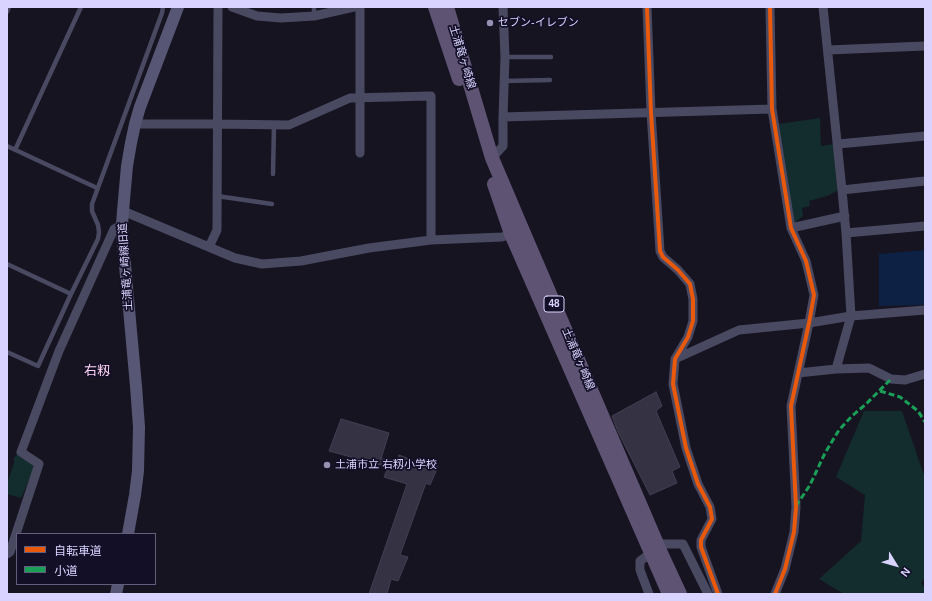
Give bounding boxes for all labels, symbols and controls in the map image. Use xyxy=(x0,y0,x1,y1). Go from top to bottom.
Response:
place label: セブン-イレブン xyxy=(498,16,579,30)
marker: セブン-イレブン xyxy=(485,18,495,28)
street label: 土浦竜ヶ崎線 xyxy=(446,24,478,90)
street label: 土浦竜ヶ崎線旧道 xyxy=(116,223,136,311)
road number: 48 xyxy=(544,296,564,312)
street label: 土浦竜ヶ崎線 xyxy=(559,326,597,392)
district label: 右籾 xyxy=(84,363,110,379)
place label: 土浦市立 右籾小学校 xyxy=(335,458,437,472)
marker: 土浦市立 右籾小学校 xyxy=(322,460,332,470)
legend xyxy=(16,533,156,585)
text: 自転車道 xyxy=(54,544,102,558)
north arrow xyxy=(876,545,916,585)
text: 小道 xyxy=(54,564,78,578)
text: N xyxy=(898,565,913,579)

